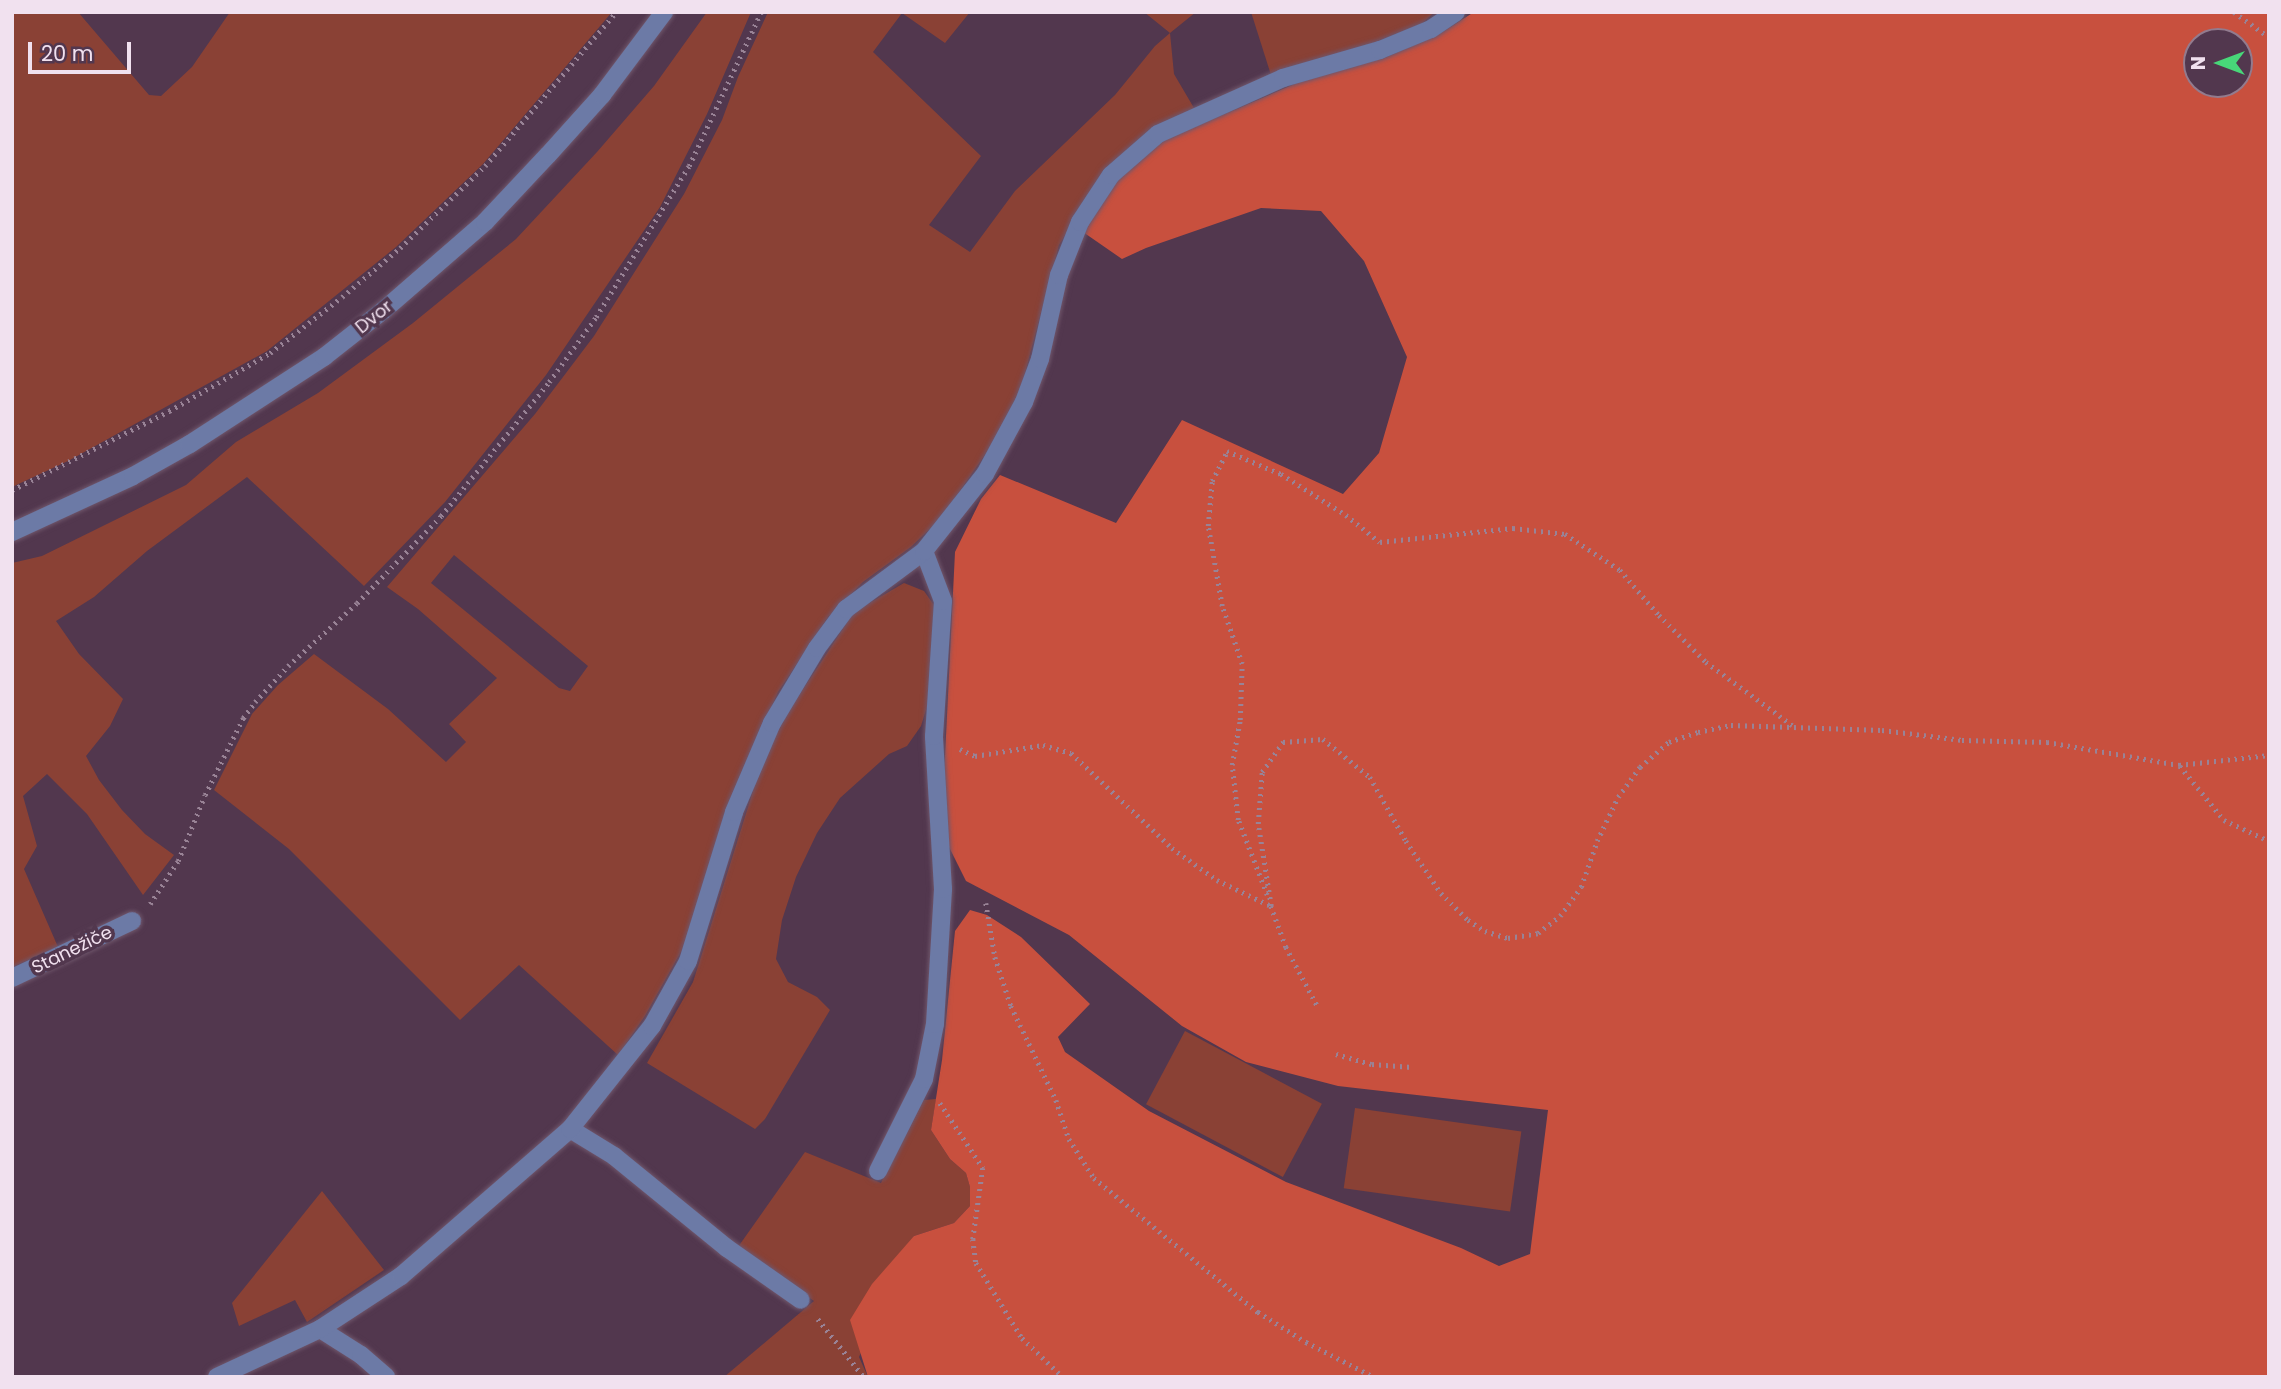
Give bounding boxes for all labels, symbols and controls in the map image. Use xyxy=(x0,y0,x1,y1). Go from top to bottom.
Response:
scale bar xyxy=(32,28,135,72)
north arrow xyxy=(2183,28,2253,98)
text: 20 m xyxy=(41,39,94,68)
text: N xyxy=(2185,56,2212,70)
street label: Dvor xyxy=(351,296,397,338)
street label: Stanežiče xyxy=(28,921,116,979)

